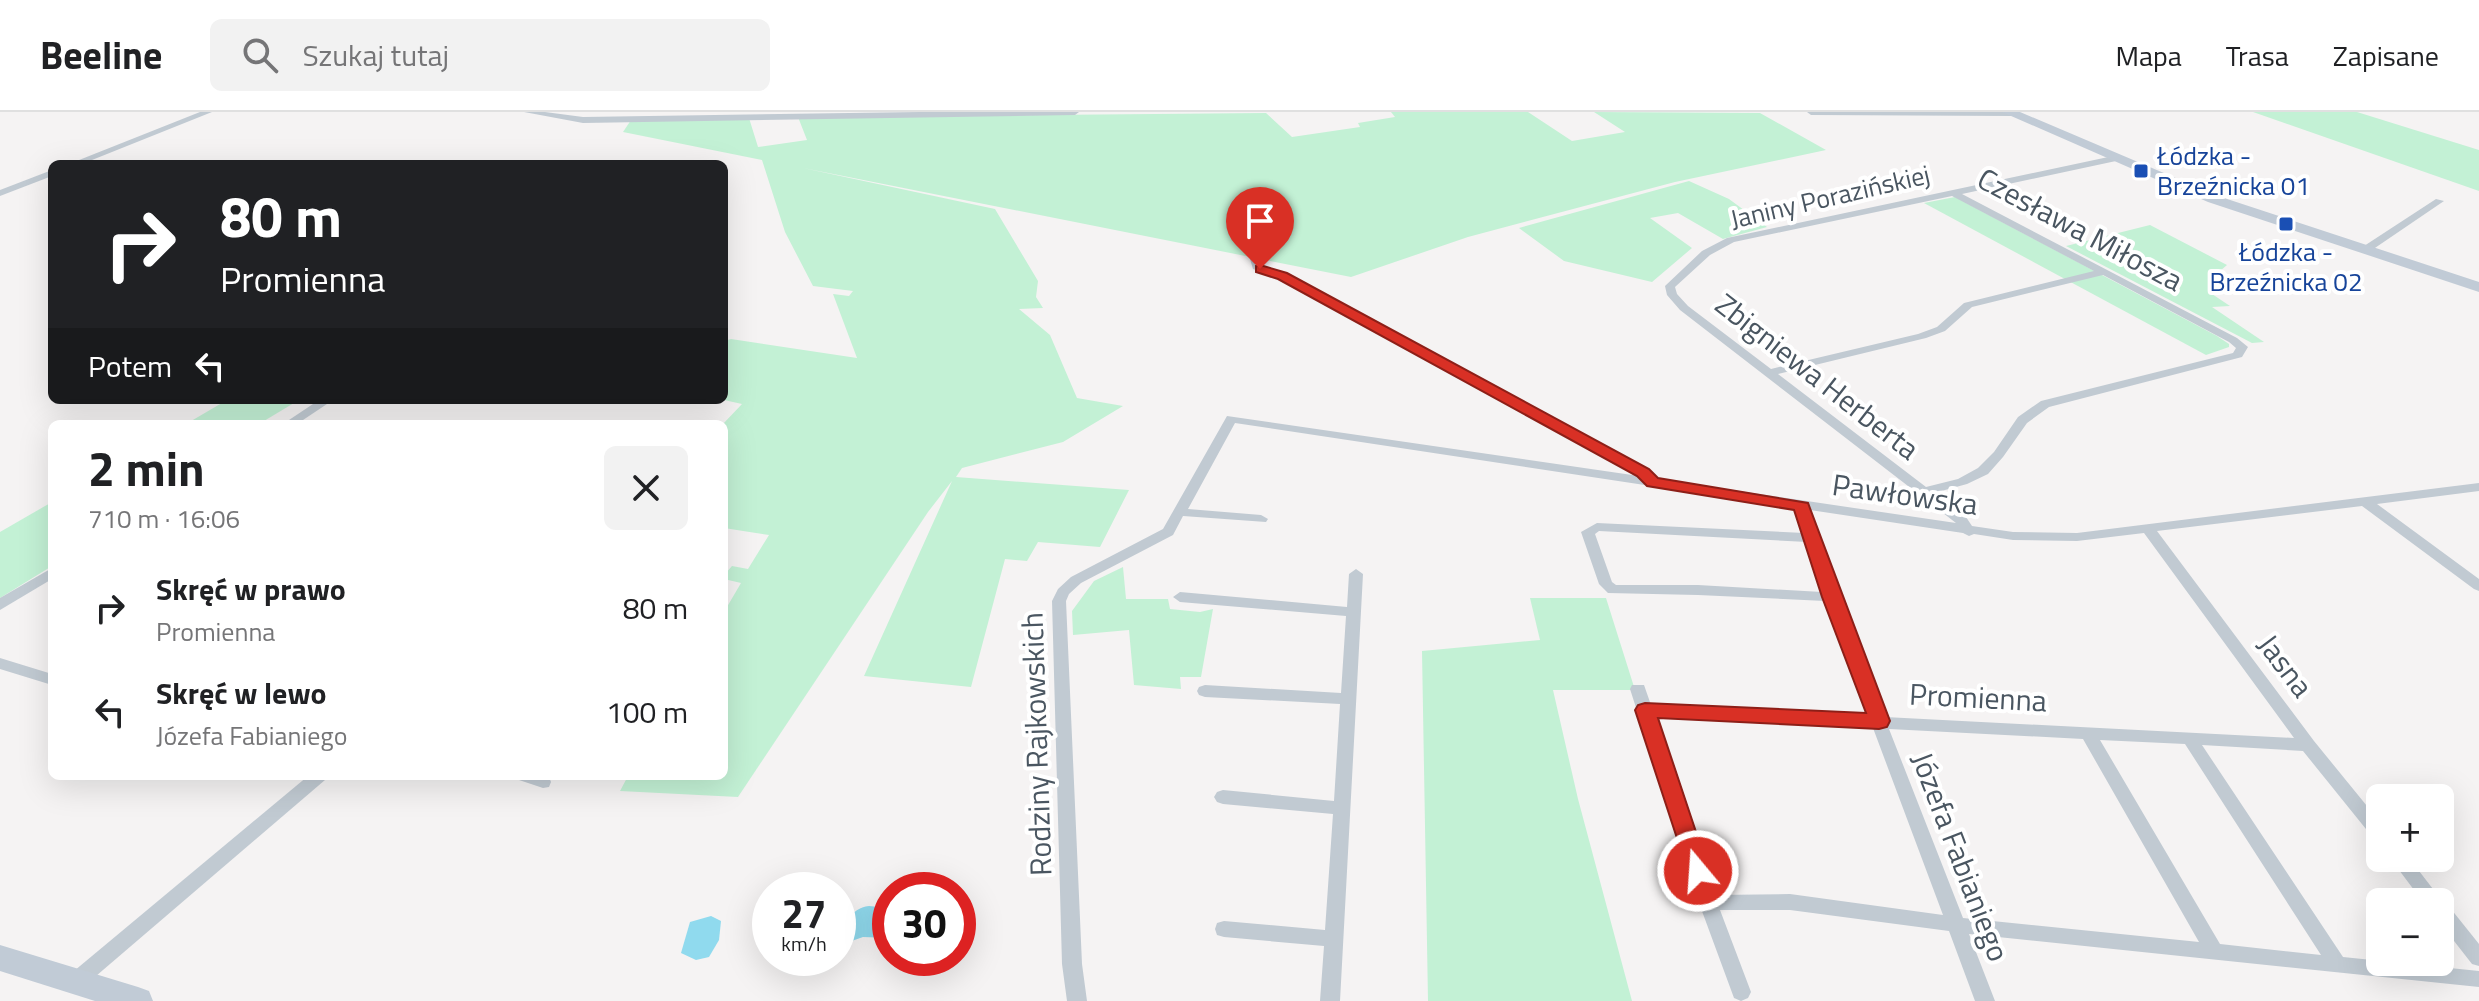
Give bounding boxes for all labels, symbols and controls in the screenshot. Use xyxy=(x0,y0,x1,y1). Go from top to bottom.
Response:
search box xyxy=(210,19,770,91)
text: Beeline xyxy=(40,26,162,84)
text: Szukaj tutaj xyxy=(302,32,449,78)
icon: search xyxy=(238,33,282,77)
text: Mapa xyxy=(2115,34,2182,77)
text: Trasa xyxy=(2226,34,2289,77)
text: Zapisane xyxy=(2333,34,2439,77)
place label: Łódzka - Brzeźnicka 01 xyxy=(2156,136,2310,205)
street label: Janiny Porazińskiej xyxy=(1726,155,1934,238)
street label: Czesława Miłosza xyxy=(1969,155,2192,303)
marker: Łódzka - Brzeźnicka 01 xyxy=(2132,162,2150,180)
text: 80 m xyxy=(220,174,342,259)
pin xyxy=(1226,187,1294,269)
icon: right xyxy=(88,192,192,296)
icon: arrive xyxy=(1238,199,1282,243)
marker: Łódzka - Brzeźnicka 02 xyxy=(2277,215,2295,233)
place label: Łódzka - Brzeźnicka 02 xyxy=(2210,232,2362,301)
text: Promienna xyxy=(220,251,385,306)
street label: Zbigniewa Herberta xyxy=(1706,282,1930,471)
text: Potem xyxy=(88,343,172,389)
icon: left xyxy=(188,344,232,388)
text: 2 min xyxy=(88,432,205,505)
button: close xyxy=(604,446,688,530)
street label: Pawłowska xyxy=(1829,461,1981,527)
text: 710 m · 16:06 xyxy=(88,499,240,538)
text: Skręć w prawo xyxy=(156,566,346,612)
text: 80 m xyxy=(623,585,688,631)
icon: right xyxy=(88,586,132,630)
street label: Rodziny Rajkowskich xyxy=(1008,611,1064,877)
text: Promienna xyxy=(156,612,275,651)
street label: Jasna xyxy=(2247,624,2325,707)
text: Skręć w lewo xyxy=(156,670,327,716)
street label: Promienna xyxy=(1908,670,2048,724)
text: 100 m xyxy=(606,689,688,735)
icon: left xyxy=(88,690,132,734)
text: Józefa Fabianiego xyxy=(156,716,347,755)
street label: Józefa Fabianiego xyxy=(1900,745,2022,968)
map controls xyxy=(2366,784,2454,976)
button: + xyxy=(2366,784,2454,872)
position arrow xyxy=(1656,829,1740,913)
speed limit sign: 30 xyxy=(872,872,976,976)
text: 27 xyxy=(782,883,826,944)
button: − xyxy=(2366,888,2454,976)
text: km/h xyxy=(781,928,827,959)

